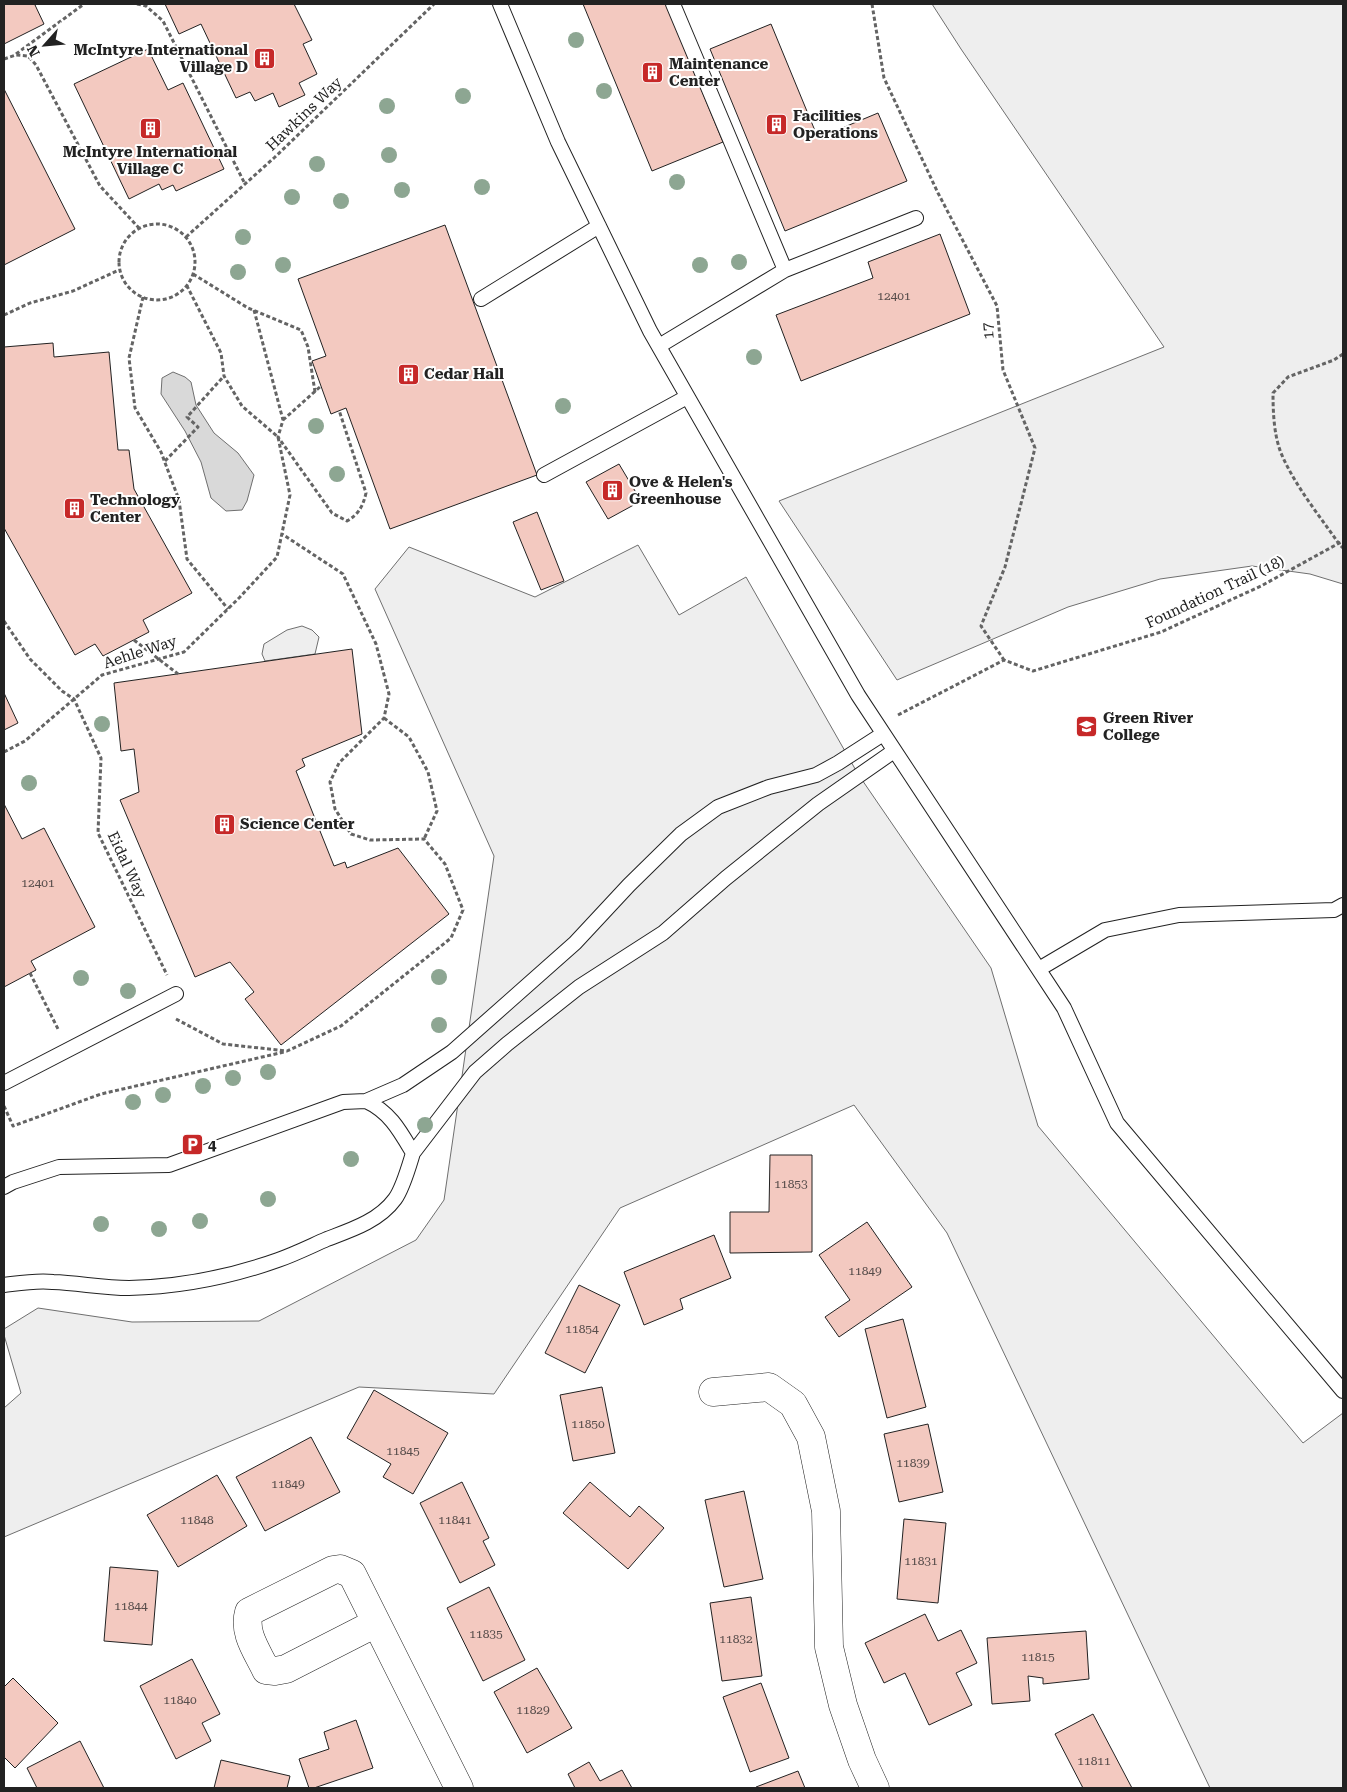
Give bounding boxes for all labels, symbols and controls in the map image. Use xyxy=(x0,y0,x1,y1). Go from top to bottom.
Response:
north arrow xyxy=(20,20,70,70)
place label: McIntyre International Village D xyxy=(73,41,248,76)
text: N xyxy=(24,42,43,59)
building icon: McIntyre International Village D xyxy=(252,47,276,71)
place label: Maintenance Center xyxy=(669,55,769,90)
building icon: Maintenance Center xyxy=(641,61,665,85)
street label: Hawkins Way xyxy=(262,73,346,155)
place label: Facilities Operations xyxy=(793,107,878,142)
building icon: Facilities Operations xyxy=(765,113,789,137)
building icon: McIntyre International Village C xyxy=(138,117,162,141)
place label: McIntyre International Village C xyxy=(63,143,237,178)
house number: 12401 xyxy=(877,289,911,303)
street label: 17 xyxy=(978,322,998,340)
building icon: Cedar Hall xyxy=(396,362,420,386)
place label: Cedar Hall xyxy=(424,365,504,383)
place label: Ove & Helen's Greenhouse xyxy=(629,473,733,508)
building icon: Ove & Helen's Greenhouse xyxy=(601,479,625,503)
place label: Technology Center xyxy=(90,491,180,526)
building icon: Technology Center xyxy=(62,497,86,521)
street label: Foundation Trail (18) xyxy=(1143,552,1287,632)
street label: Aehle Way xyxy=(101,632,179,672)
place label: Green River College xyxy=(1103,709,1193,744)
school or university icon: Green River College xyxy=(1075,715,1099,739)
building icon: Science Center xyxy=(212,812,236,836)
place label: Science Center xyxy=(240,815,355,833)
street label: Eidal Way xyxy=(104,829,150,901)
house number: 12401 xyxy=(21,876,55,890)
parking icon: 4 xyxy=(180,1133,204,1157)
place label: 4 xyxy=(208,1136,217,1154)
house number: 11853 xyxy=(774,1177,808,1191)
house number: 11849 xyxy=(848,1264,882,1278)
house number: 11854 xyxy=(565,1322,599,1336)
house number: 11850 xyxy=(571,1417,605,1431)
house number: 11845 xyxy=(386,1444,420,1458)
house number: 11839 xyxy=(896,1456,930,1470)
house number: 11849 xyxy=(271,1477,305,1491)
house number: 11848 xyxy=(180,1513,214,1527)
house number: 11841 xyxy=(438,1513,472,1527)
house number: 11831 xyxy=(904,1554,938,1568)
house number: 11844 xyxy=(114,1599,148,1613)
house number: 11835 xyxy=(469,1627,503,1641)
house number: 11832 xyxy=(719,1632,753,1646)
house number: 11815 xyxy=(1021,1650,1055,1664)
house number: 11840 xyxy=(163,1693,197,1707)
house number: 11829 xyxy=(516,1703,550,1717)
house number: 11811 xyxy=(1077,1754,1111,1768)

